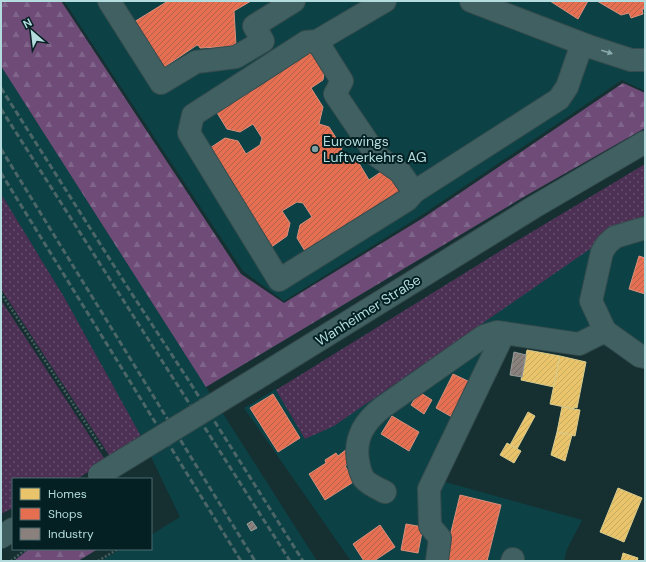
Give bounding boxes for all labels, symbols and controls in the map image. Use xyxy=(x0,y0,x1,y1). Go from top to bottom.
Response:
north arrow xyxy=(12,12,52,52)
text: N xyxy=(20,15,34,31)
one-way arrow xyxy=(601,49,613,55)
place label: Eurowings Luftverkehrs AG xyxy=(323,132,427,166)
marker: Eurowings Luftverkehrs AG xyxy=(310,144,320,154)
street label: Wanheimer Straße xyxy=(312,270,424,350)
legend xyxy=(12,478,152,550)
text: Homes xyxy=(48,486,87,502)
text: Shops xyxy=(48,506,83,522)
text: Industry xyxy=(48,526,94,542)

